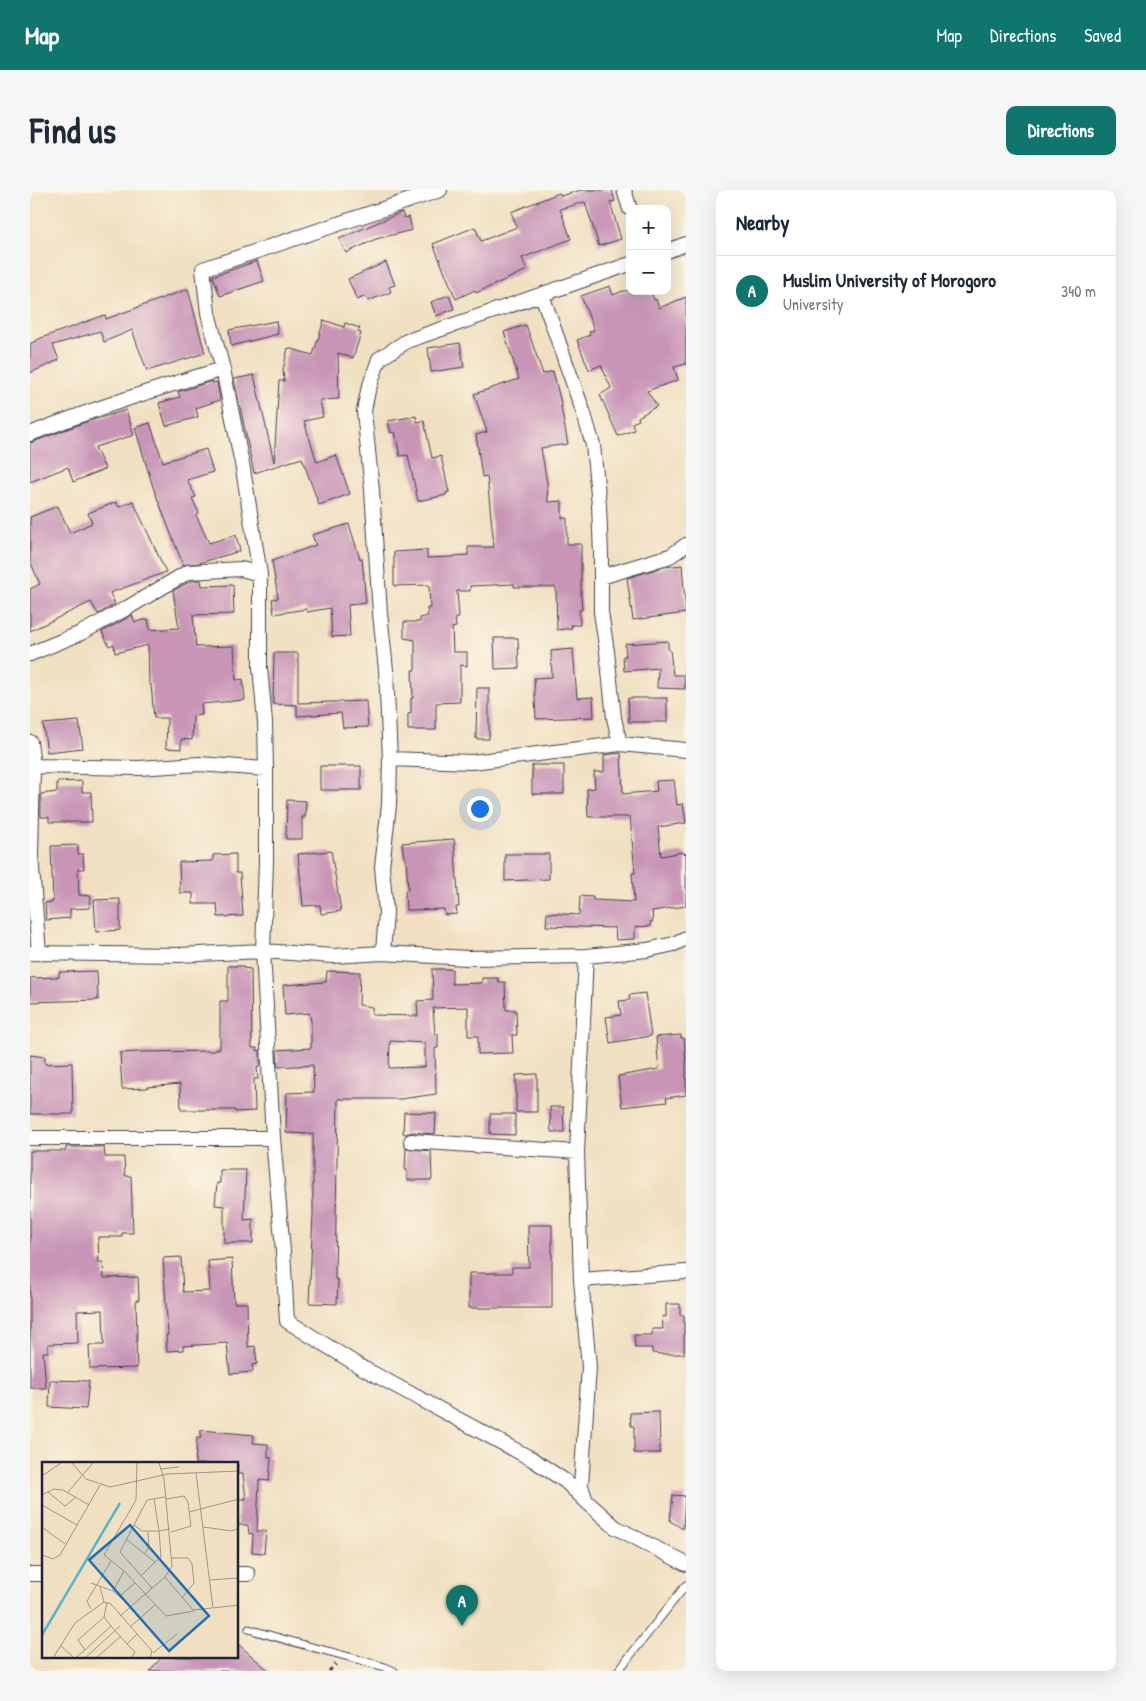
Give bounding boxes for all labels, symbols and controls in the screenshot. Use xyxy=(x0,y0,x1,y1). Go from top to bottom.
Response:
text: Map xyxy=(25,19,59,51)
text: Map xyxy=(937,23,962,48)
text: Directions xyxy=(990,23,1056,48)
text: Saved xyxy=(1084,23,1121,48)
button: Directions xyxy=(1006,106,1116,155)
text: Find us xyxy=(30,107,116,154)
map controls xyxy=(626,205,671,295)
button: + xyxy=(626,205,671,250)
text: Nearby xyxy=(736,208,789,237)
button: − xyxy=(626,250,671,295)
text: Muslim University of Morogoro xyxy=(783,267,996,293)
text: A xyxy=(748,280,756,302)
text: 340 m xyxy=(1061,280,1096,302)
text: University xyxy=(783,293,844,315)
your location xyxy=(467,796,493,822)
inset map xyxy=(42,1462,239,1658)
pin: A xyxy=(446,1585,478,1626)

